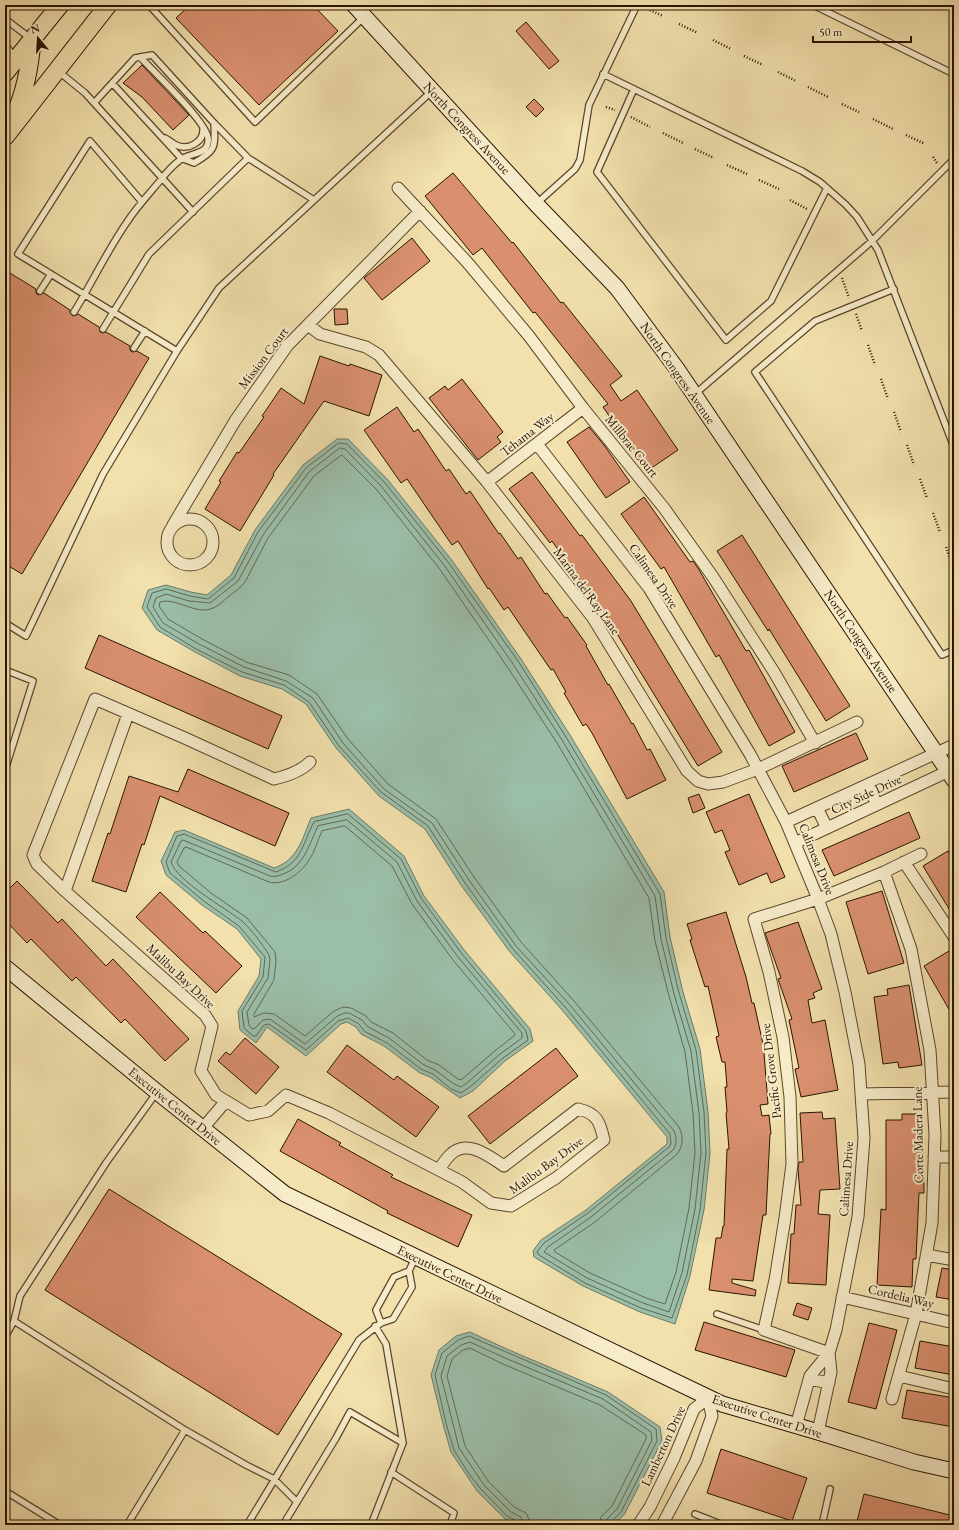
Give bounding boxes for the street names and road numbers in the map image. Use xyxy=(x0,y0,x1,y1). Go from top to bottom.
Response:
street label: North Congress Avenue xyxy=(420,78,514,178)
street label: North Congress Avenue xyxy=(637,319,719,427)
street label: Mission Court xyxy=(234,324,292,392)
street label: Tehama Way xyxy=(497,408,558,460)
street label: Millbrae Court xyxy=(601,411,663,481)
street label: Calimesa Drive xyxy=(625,540,683,612)
street label: Marina del Ray Lane xyxy=(550,544,624,638)
street label: North Congress Avenue xyxy=(820,586,902,696)
street label: City Side Drive xyxy=(828,770,904,818)
street label: Calimesa Drive xyxy=(795,821,839,897)
street label: Malibu Bay Drive xyxy=(143,940,219,1012)
street label: Pacific Grove Drive xyxy=(757,1022,785,1120)
street label: Executive Center Drive xyxy=(125,1063,225,1149)
street label: Corte Madera Lane xyxy=(909,1086,927,1184)
street label: Malibu Bay Drive xyxy=(505,1132,587,1198)
street label: Calimesa Drive xyxy=(835,1141,857,1217)
street label: Executive Center Drive xyxy=(395,1241,505,1307)
street label: Cordelia Way xyxy=(866,1280,936,1312)
street label: Executive Center Drive xyxy=(710,1390,824,1442)
street label: Lamberton Drive xyxy=(637,1403,689,1489)

